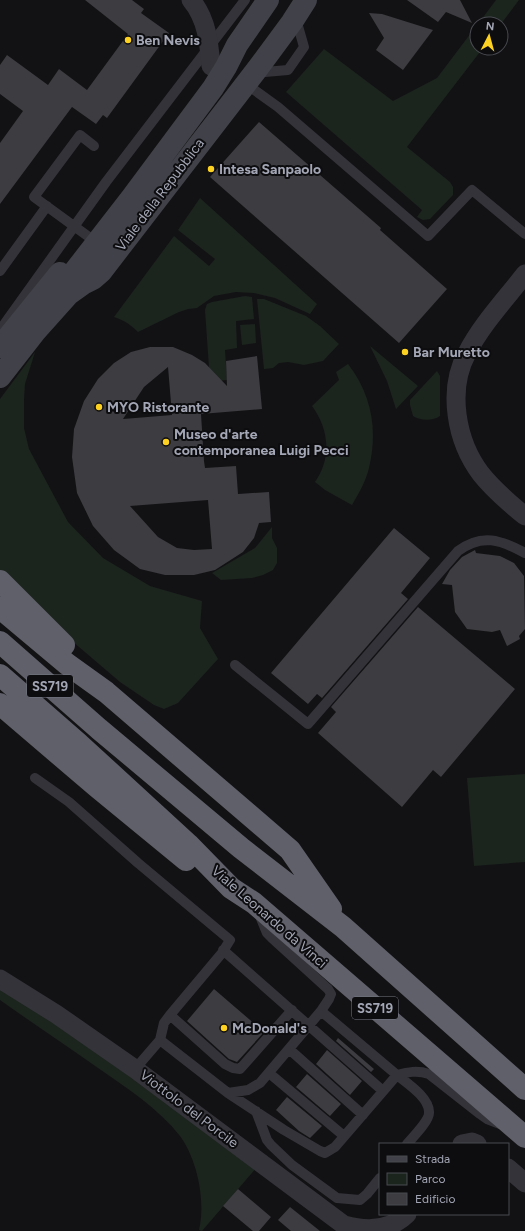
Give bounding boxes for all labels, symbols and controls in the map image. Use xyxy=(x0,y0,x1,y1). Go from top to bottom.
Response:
north arrow xyxy=(469,16,509,56)
text: N xyxy=(485,20,495,33)
place label: Ben Nevis xyxy=(136,32,200,49)
marker: Ben Nevis xyxy=(123,35,133,45)
street label: Viale della Repubblica xyxy=(112,135,208,255)
place label: Intesa Sanpaolo xyxy=(219,161,321,178)
marker: Intesa Sanpaolo xyxy=(206,164,216,174)
place label: Bar Muretto xyxy=(413,344,490,361)
marker: Bar Muretto xyxy=(400,347,410,357)
place label: MYO Ristorante xyxy=(107,399,209,416)
marker: MYO Ristorante xyxy=(94,402,104,412)
place label: Museo d'arte contemporanea Luigi Pecci xyxy=(174,426,349,459)
marker: Museo d'arte contemporanea Luigi Pecci xyxy=(161,437,171,447)
road number: SS719 xyxy=(27,675,73,697)
street label: Viale Leonardo da Vinci xyxy=(208,862,330,972)
road number: SS719 xyxy=(352,997,398,1019)
place label: McDonald's xyxy=(232,1020,307,1037)
marker: McDonald's xyxy=(219,1023,229,1033)
street label: Viottolo del Porcile xyxy=(136,1066,242,1152)
legend xyxy=(379,1143,509,1215)
text: Strada xyxy=(415,1152,450,1166)
text: Parco xyxy=(415,1172,445,1186)
text: Edificio xyxy=(415,1192,455,1206)

